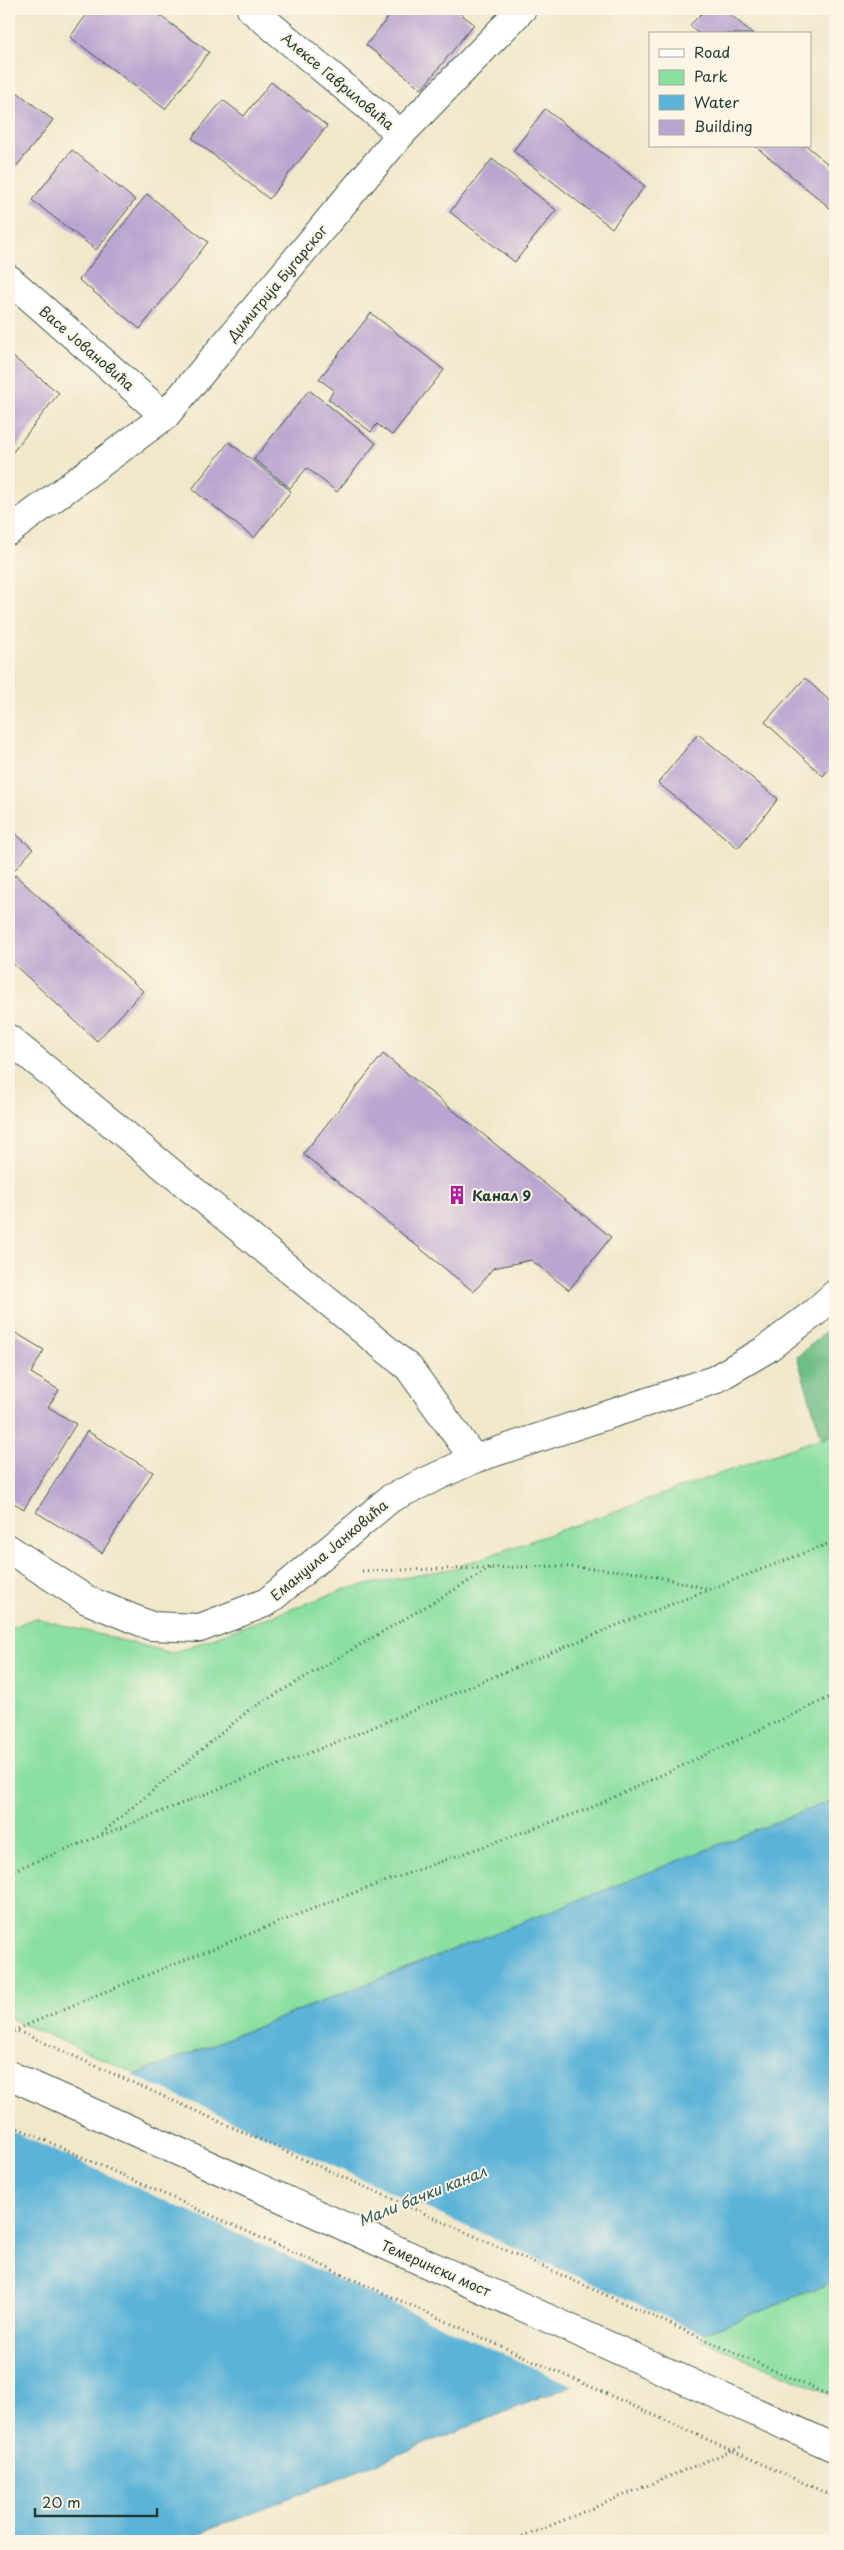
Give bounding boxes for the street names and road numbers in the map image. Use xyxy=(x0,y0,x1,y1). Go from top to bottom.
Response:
street label: Алексе Гавриловића xyxy=(277,27,399,135)
street label: Димитрија Бугарског xyxy=(221,219,333,347)
street label: Васе Јовановића xyxy=(35,301,139,395)
street label: Емануила Јанковића xyxy=(266,1494,392,1605)
street label: Темерински мост xyxy=(378,2234,494,2302)

